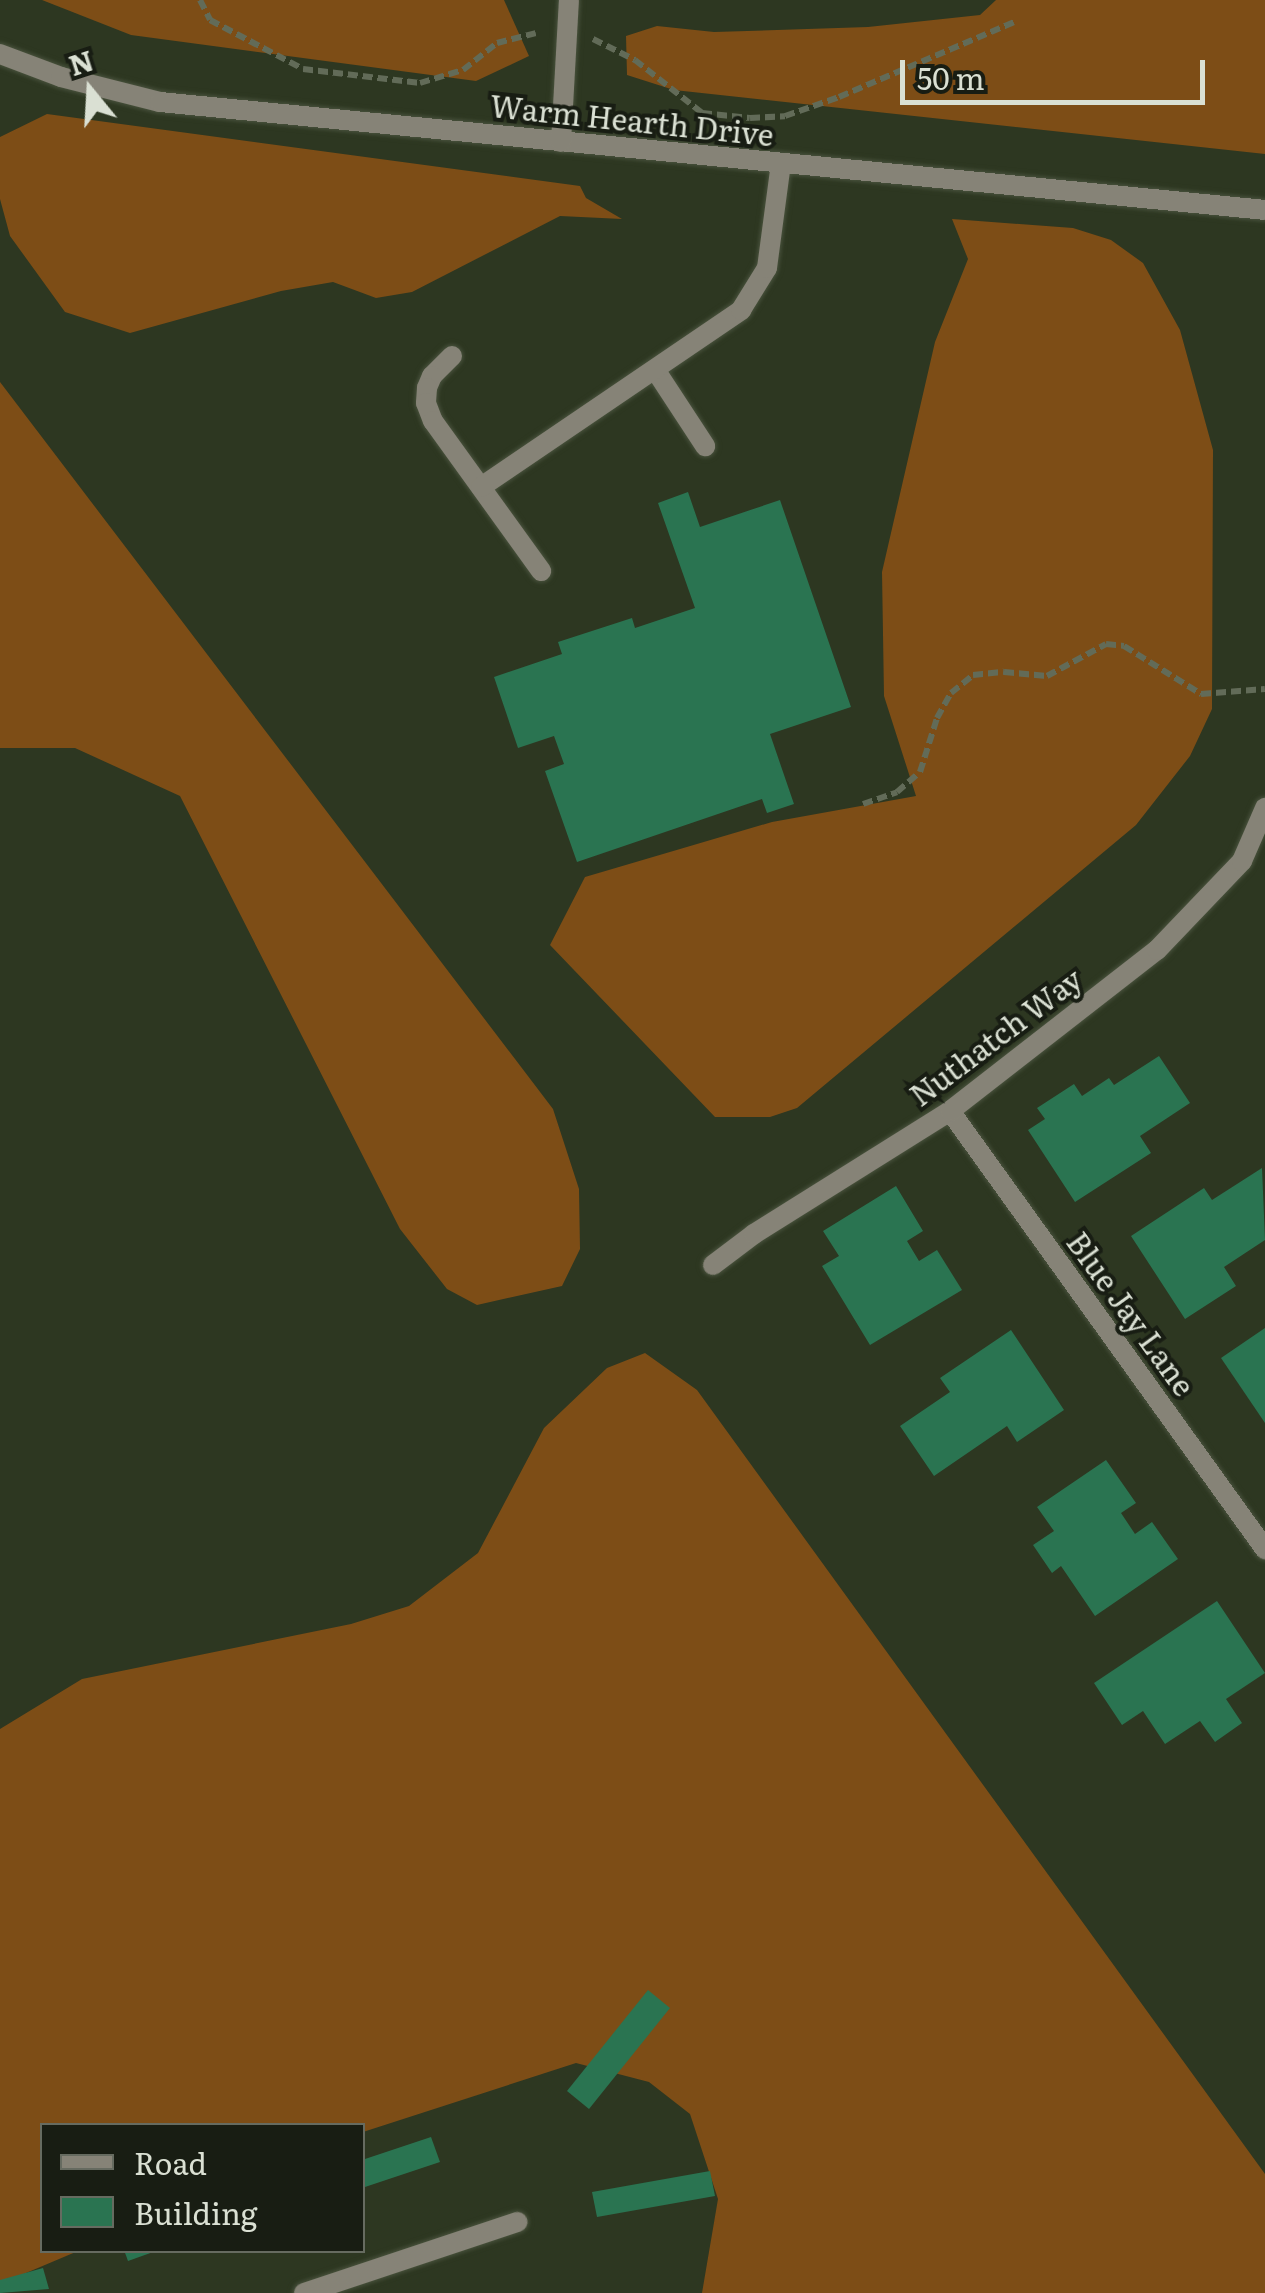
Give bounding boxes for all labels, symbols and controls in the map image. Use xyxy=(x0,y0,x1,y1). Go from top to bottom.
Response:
text: N xyxy=(63,38,98,85)
north arrow xyxy=(40,40,140,140)
scale bar xyxy=(905,40,1210,102)
text: 50 m xyxy=(917,55,985,99)
street label: Warm Hearth Drive xyxy=(489,86,775,152)
street label: Nuthatch Way xyxy=(902,960,1088,1112)
street label: Blue Jay Lane xyxy=(1061,1224,1203,1402)
legend xyxy=(40,2123,365,2253)
text: Road xyxy=(134,2140,207,2184)
text: Building xyxy=(134,2190,258,2234)

